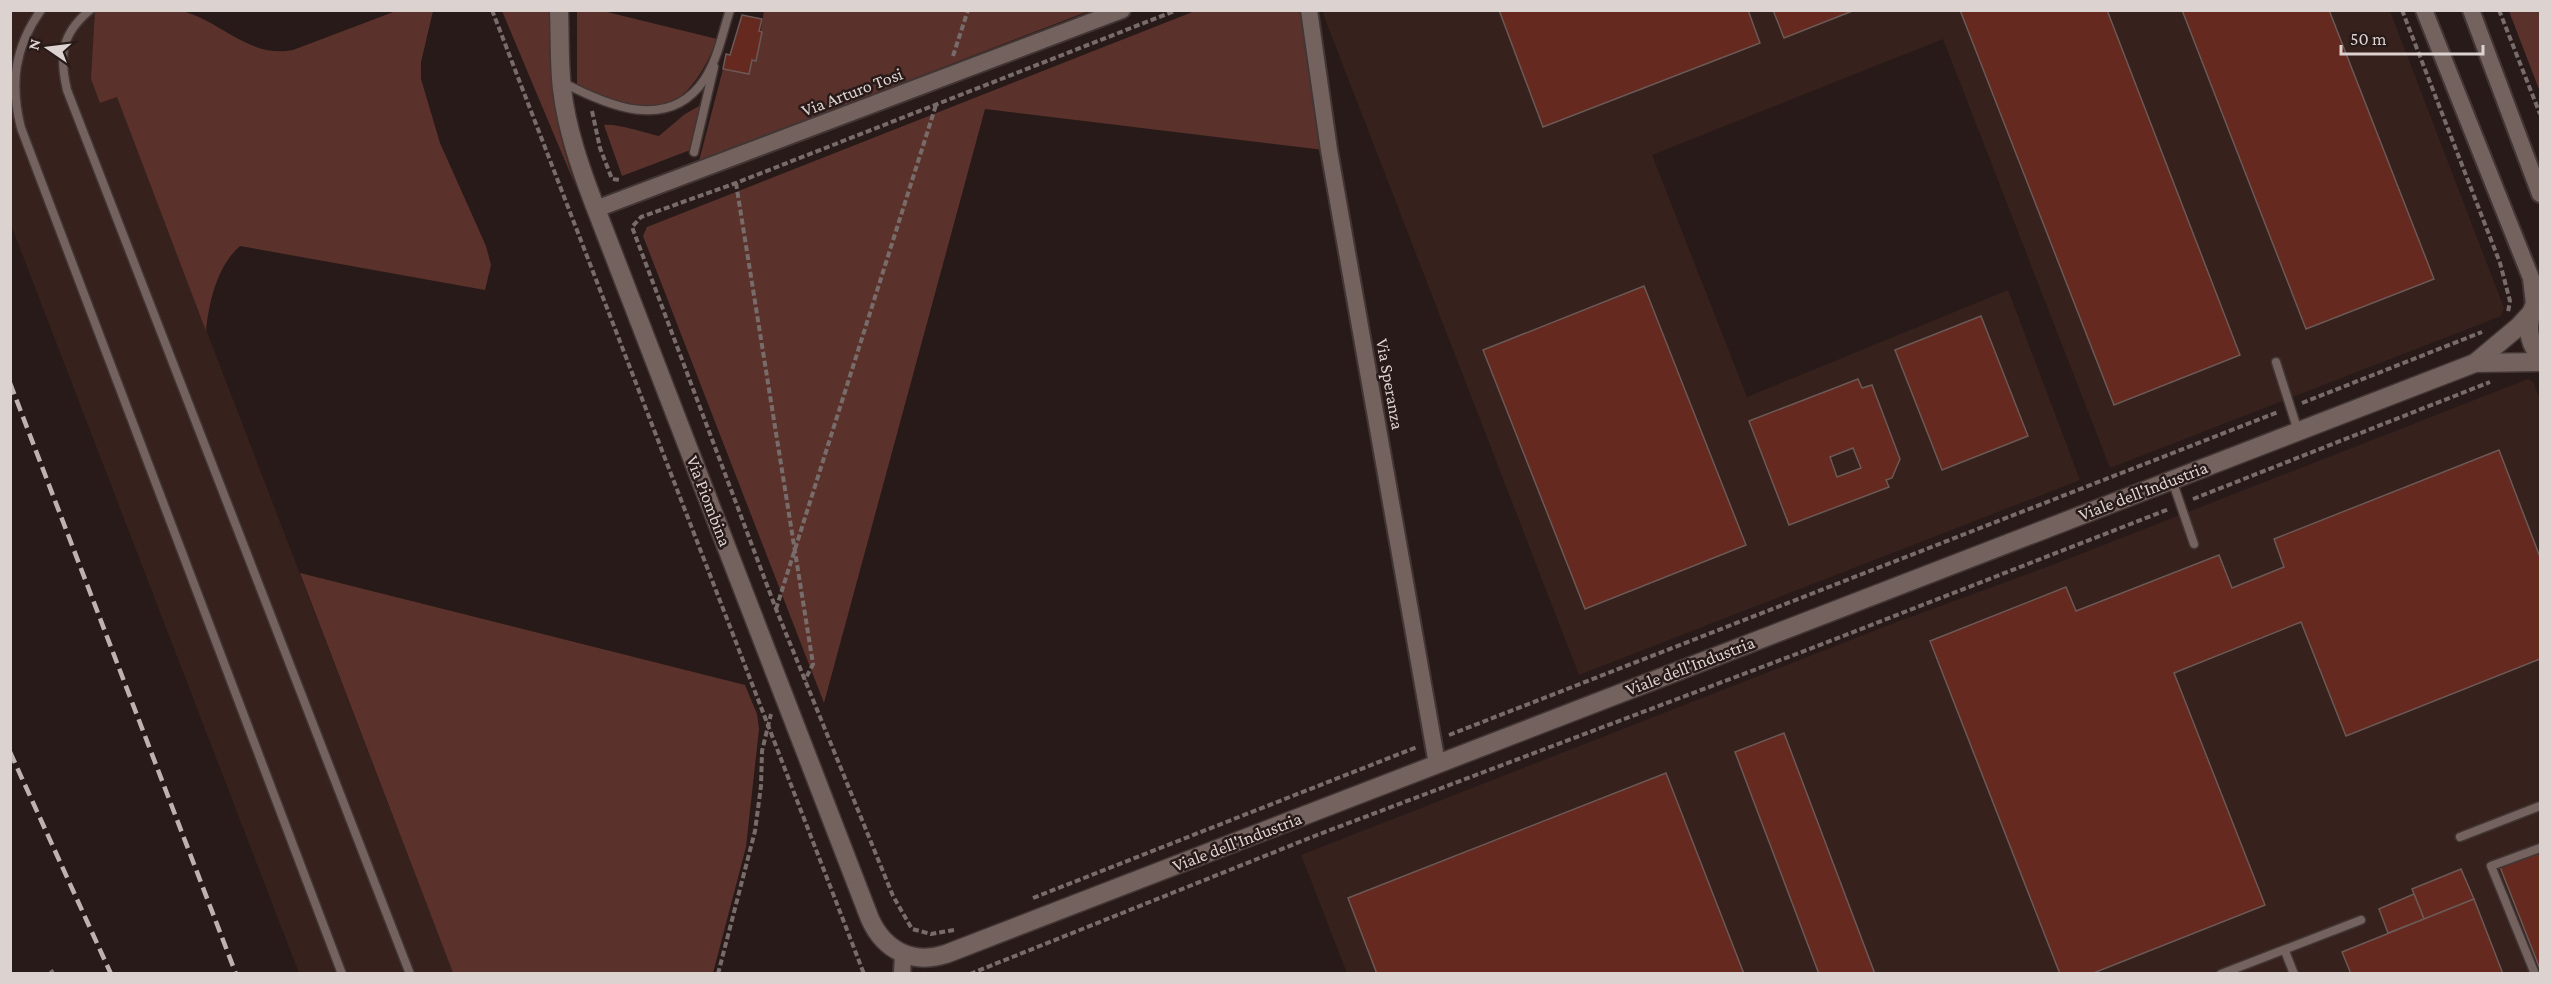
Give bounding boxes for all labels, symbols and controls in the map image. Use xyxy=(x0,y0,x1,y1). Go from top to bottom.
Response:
north arrow xyxy=(18,18,78,78)
scale bar xyxy=(2341,18,2484,56)
text: 50 m xyxy=(2350,29,2387,49)
text: N xyxy=(24,37,44,52)
street label: Via Arturo Tosi xyxy=(799,63,906,120)
street label: Via Speranza xyxy=(1372,337,1408,431)
street label: Via Piombina xyxy=(683,453,735,549)
street label: Viale dell'Industria xyxy=(2076,457,2210,525)
street label: Viale dell'Industria xyxy=(1623,632,1757,700)
street label: Viale dell'Industria xyxy=(1170,808,1304,876)

